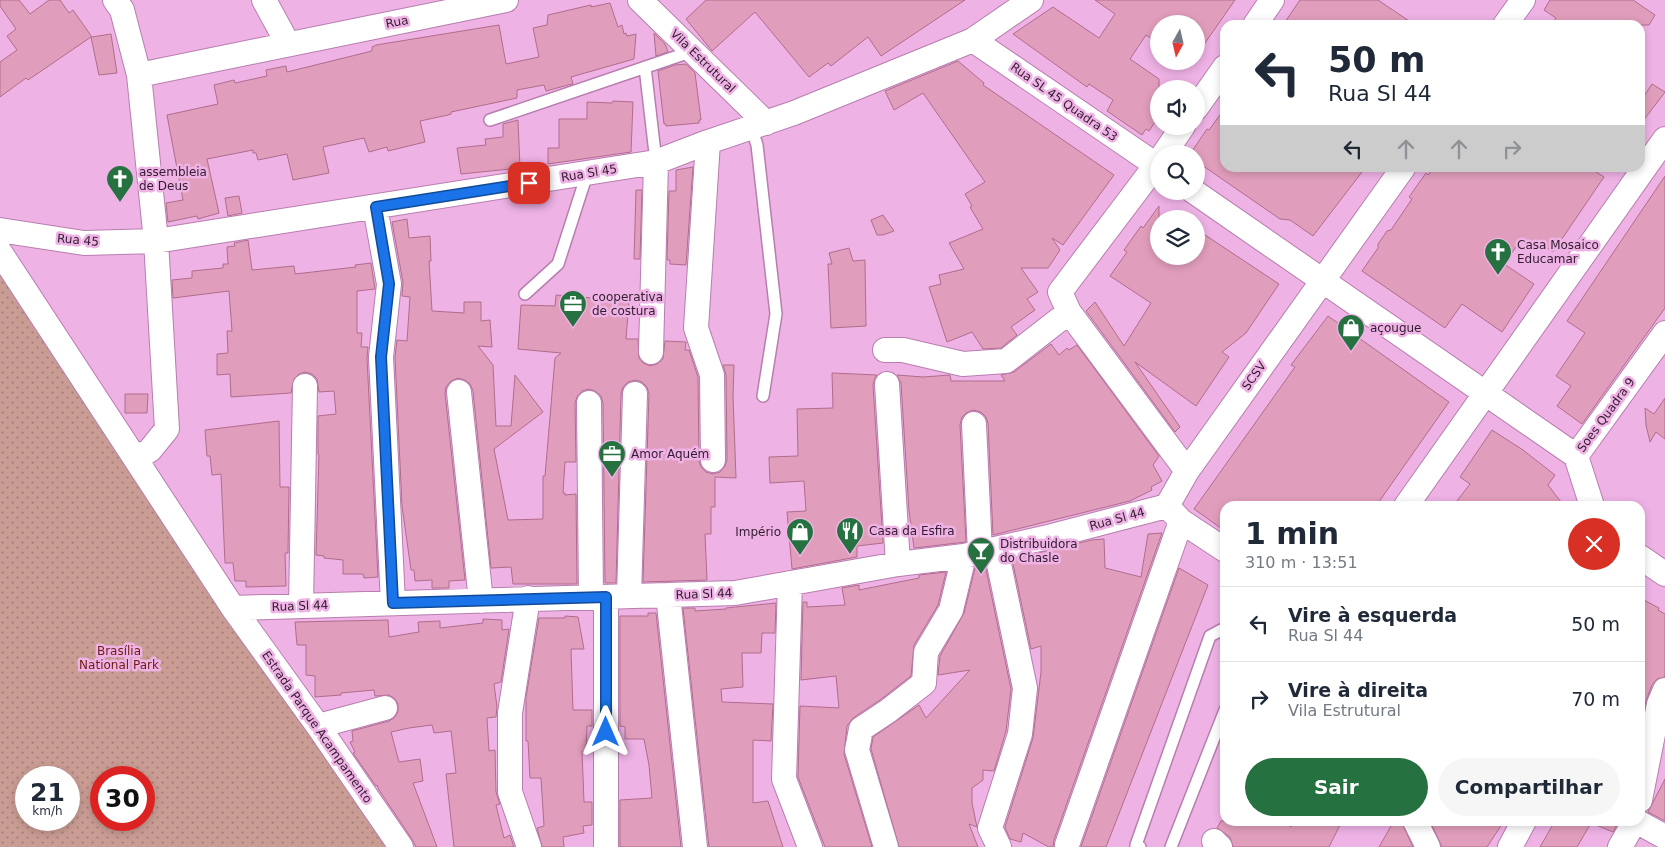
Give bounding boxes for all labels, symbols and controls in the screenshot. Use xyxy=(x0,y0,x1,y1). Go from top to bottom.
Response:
street label: Rua xyxy=(384,13,410,31)
north arrow xyxy=(1150,15,1205,70)
map controls xyxy=(1150,15,1205,265)
street label: Vila Estrutural xyxy=(668,27,738,95)
icon: left xyxy=(1245,40,1310,105)
text: 50 m xyxy=(1328,40,1425,80)
street label: Rua SL 45 Quadra 53 xyxy=(1008,60,1120,144)
button: sound xyxy=(1150,80,1205,135)
text: Rua Sl 44 xyxy=(1328,81,1432,106)
icon: left xyxy=(1339,135,1367,163)
icon: ahead xyxy=(1392,135,1420,163)
icon: ahead xyxy=(1445,135,1473,163)
icon: right xyxy=(1498,135,1526,163)
button: search xyxy=(1150,145,1205,200)
pin xyxy=(508,162,550,204)
street label: Rua Sl 45 xyxy=(560,162,618,184)
church icon: assembleia de Deus xyxy=(105,164,135,203)
place label: assembleia de Deus xyxy=(139,165,207,193)
icon: arrive xyxy=(515,169,543,197)
button: layers xyxy=(1150,210,1205,265)
street label: Rua 45 xyxy=(57,231,99,249)
church icon: Casa Mosaico Educamar xyxy=(1483,237,1513,276)
place label: Casa Mosaico Educamar xyxy=(1517,238,1599,266)
office icon: cooperativa de costura xyxy=(558,289,588,328)
place label: cooperativa de costura xyxy=(592,290,663,318)
shop icon: açougue xyxy=(1336,313,1366,352)
place label: açougue xyxy=(1370,321,1422,335)
street label: SCSV xyxy=(1239,358,1269,393)
street label: Soes Quadra 9 xyxy=(1574,375,1638,455)
office icon: Amor Aquém xyxy=(597,439,627,478)
place label: Amor Aquém xyxy=(631,447,709,461)
street label: Rua Sl 44 xyxy=(1088,505,1146,533)
restaurant icon: Casa da Esfira xyxy=(835,516,865,555)
text: 1 min xyxy=(1245,516,1339,551)
shop icon: Império xyxy=(785,517,815,556)
button: close xyxy=(1568,518,1620,570)
place label: Casa da Esfira xyxy=(869,524,955,538)
place label: Império xyxy=(735,525,781,539)
bar icon: Distribuidora do Chasle xyxy=(966,536,996,575)
place label: Distribuidora do Chasle xyxy=(1000,537,1078,565)
text: 310 m · 13:51 xyxy=(1245,553,1358,572)
street label: Rua Sl 44 xyxy=(675,586,733,602)
street label: Rua Sl 44 xyxy=(271,598,329,614)
text: Vire à esquerda xyxy=(1288,604,1457,626)
icon: left xyxy=(1245,610,1273,638)
text: 50 m xyxy=(1571,613,1620,635)
text: Rua Sl 44 xyxy=(1288,626,1363,645)
park label: Brasília National Park xyxy=(79,644,159,672)
street label: Estrada Parque Acampamento xyxy=(259,648,375,806)
text: Vire à direita xyxy=(1288,679,1428,701)
icon: right xyxy=(1245,685,1273,713)
text: 70 m xyxy=(1571,688,1620,710)
text: Vila Estrutural xyxy=(1288,701,1401,720)
position arrow xyxy=(579,705,631,757)
button: Sair xyxy=(1245,758,1428,816)
button: Compartilhar xyxy=(1438,758,1620,816)
speed limit sign: 30 xyxy=(90,766,155,831)
text: 21 xyxy=(30,778,65,807)
text: km/h xyxy=(32,804,63,818)

